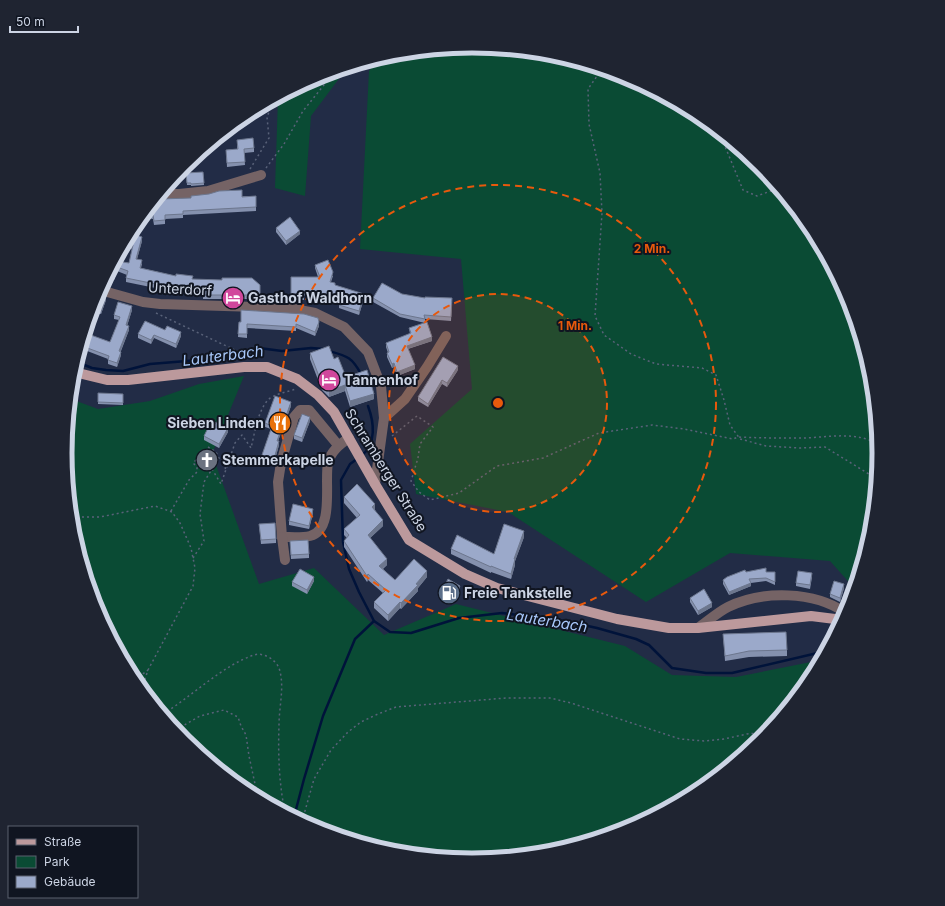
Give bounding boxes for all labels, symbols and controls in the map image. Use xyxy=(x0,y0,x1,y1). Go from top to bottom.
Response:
scale bar xyxy=(10,8,78,34)
text: 50 m xyxy=(16,14,45,29)
text: 2 Min. xyxy=(634,241,670,256)
street label: Unterdorf xyxy=(148,278,212,299)
hotel icon: Gasthof Waldhorn xyxy=(220,285,246,311)
place label: Gasthof Waldhorn xyxy=(248,289,372,306)
text: 1 Min. xyxy=(558,318,592,333)
water label: Lauterbach xyxy=(181,341,265,370)
hotel icon: Tannenhof xyxy=(316,367,342,393)
place label: Tannenhof xyxy=(344,371,418,388)
centre of rings xyxy=(491,396,505,410)
street label: Schramberger Straße xyxy=(342,405,431,534)
restaurant icon: Sieben Linden xyxy=(267,410,293,436)
place label: Sieben Linden xyxy=(167,414,264,431)
church icon: Stemmerkapelle xyxy=(194,447,220,473)
place label: Stemmerkapelle xyxy=(222,451,334,468)
fuel station icon: Freie Tankstelle xyxy=(436,580,462,606)
place label: Freie Tankstelle xyxy=(464,584,571,601)
water label: Lauterbach xyxy=(505,605,589,636)
legend xyxy=(8,826,138,898)
text: Straße xyxy=(44,834,81,849)
text: Park xyxy=(44,854,70,869)
text: Gebäude xyxy=(44,874,96,889)

